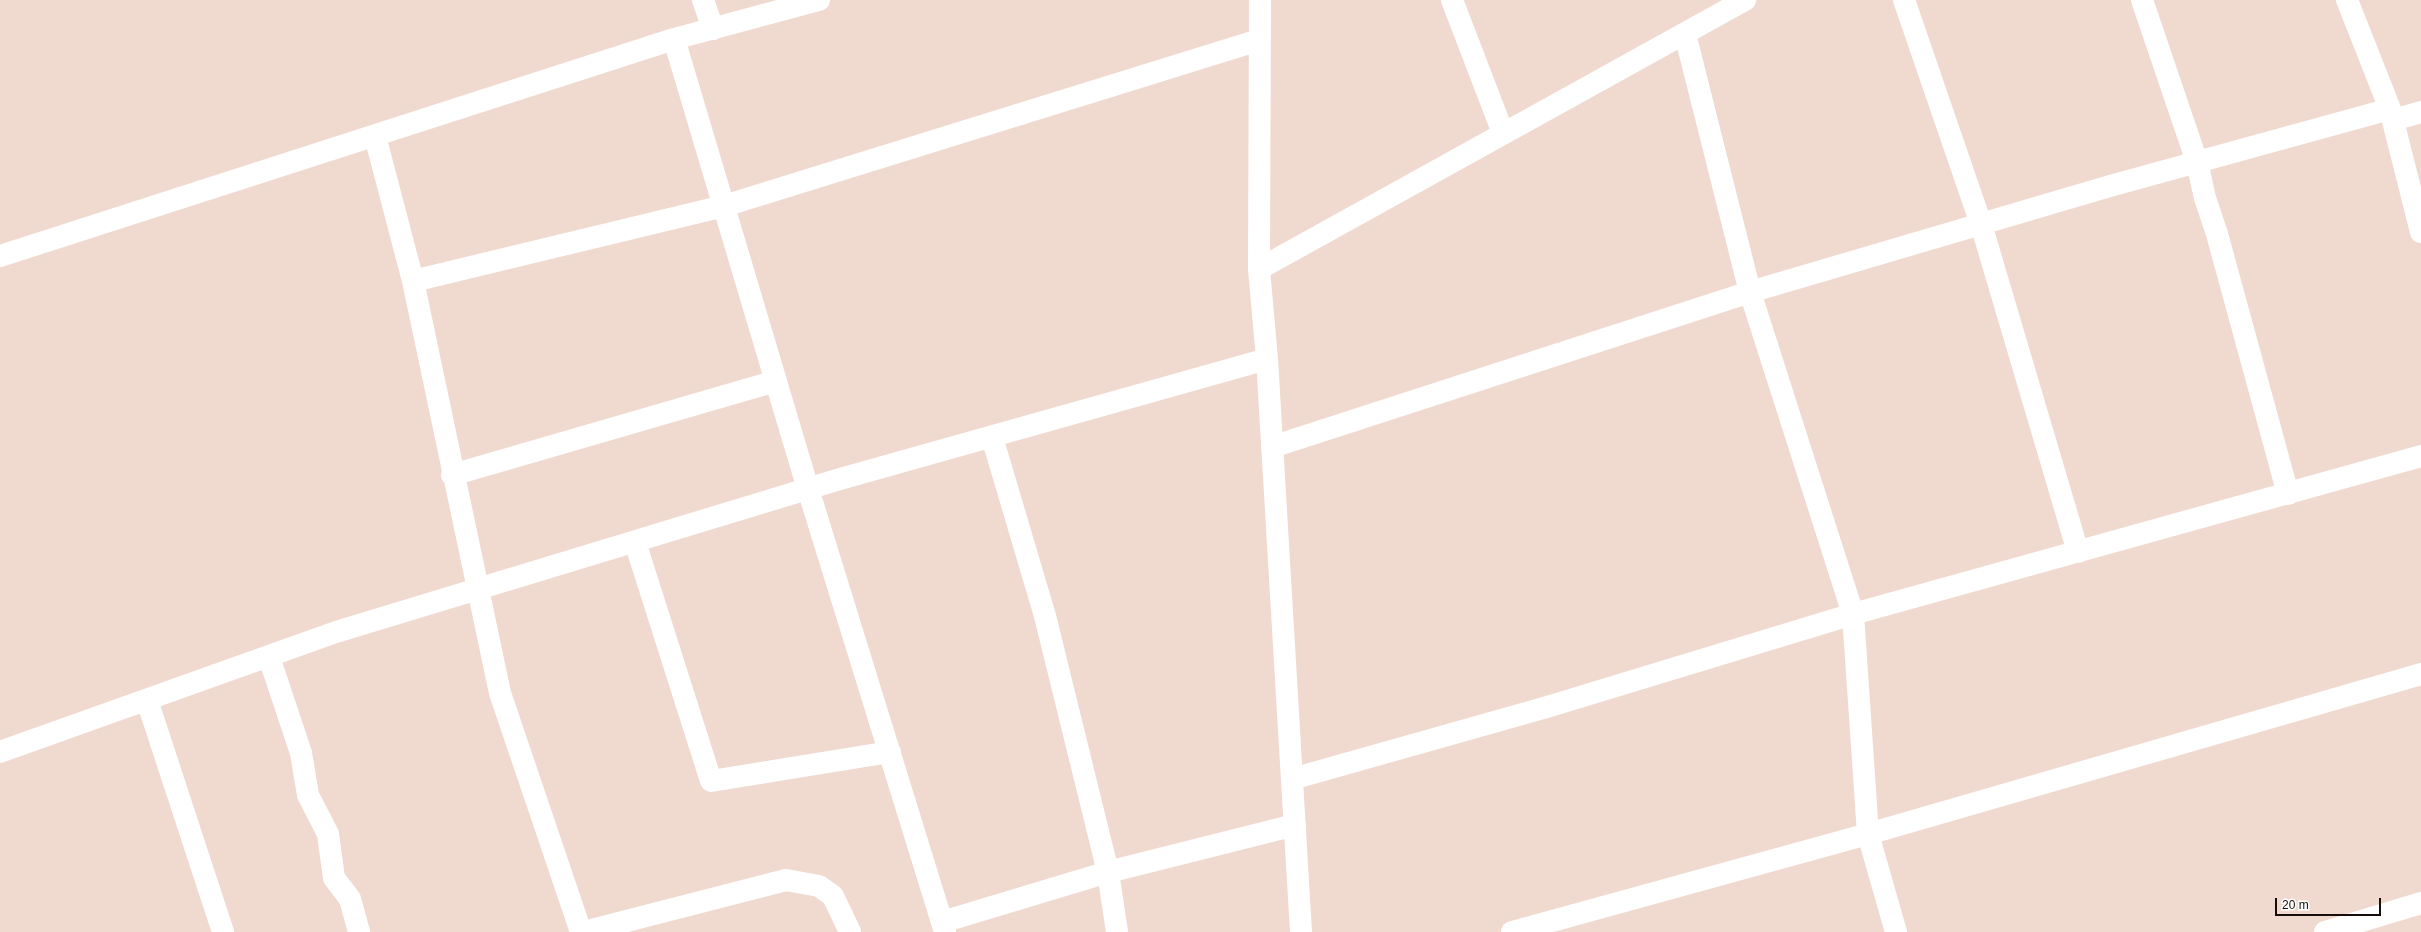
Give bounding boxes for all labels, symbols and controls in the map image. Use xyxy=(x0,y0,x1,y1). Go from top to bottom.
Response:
scale bar xyxy=(2277,890,2383,916)
text: 20 m xyxy=(2282,898,2309,912)

